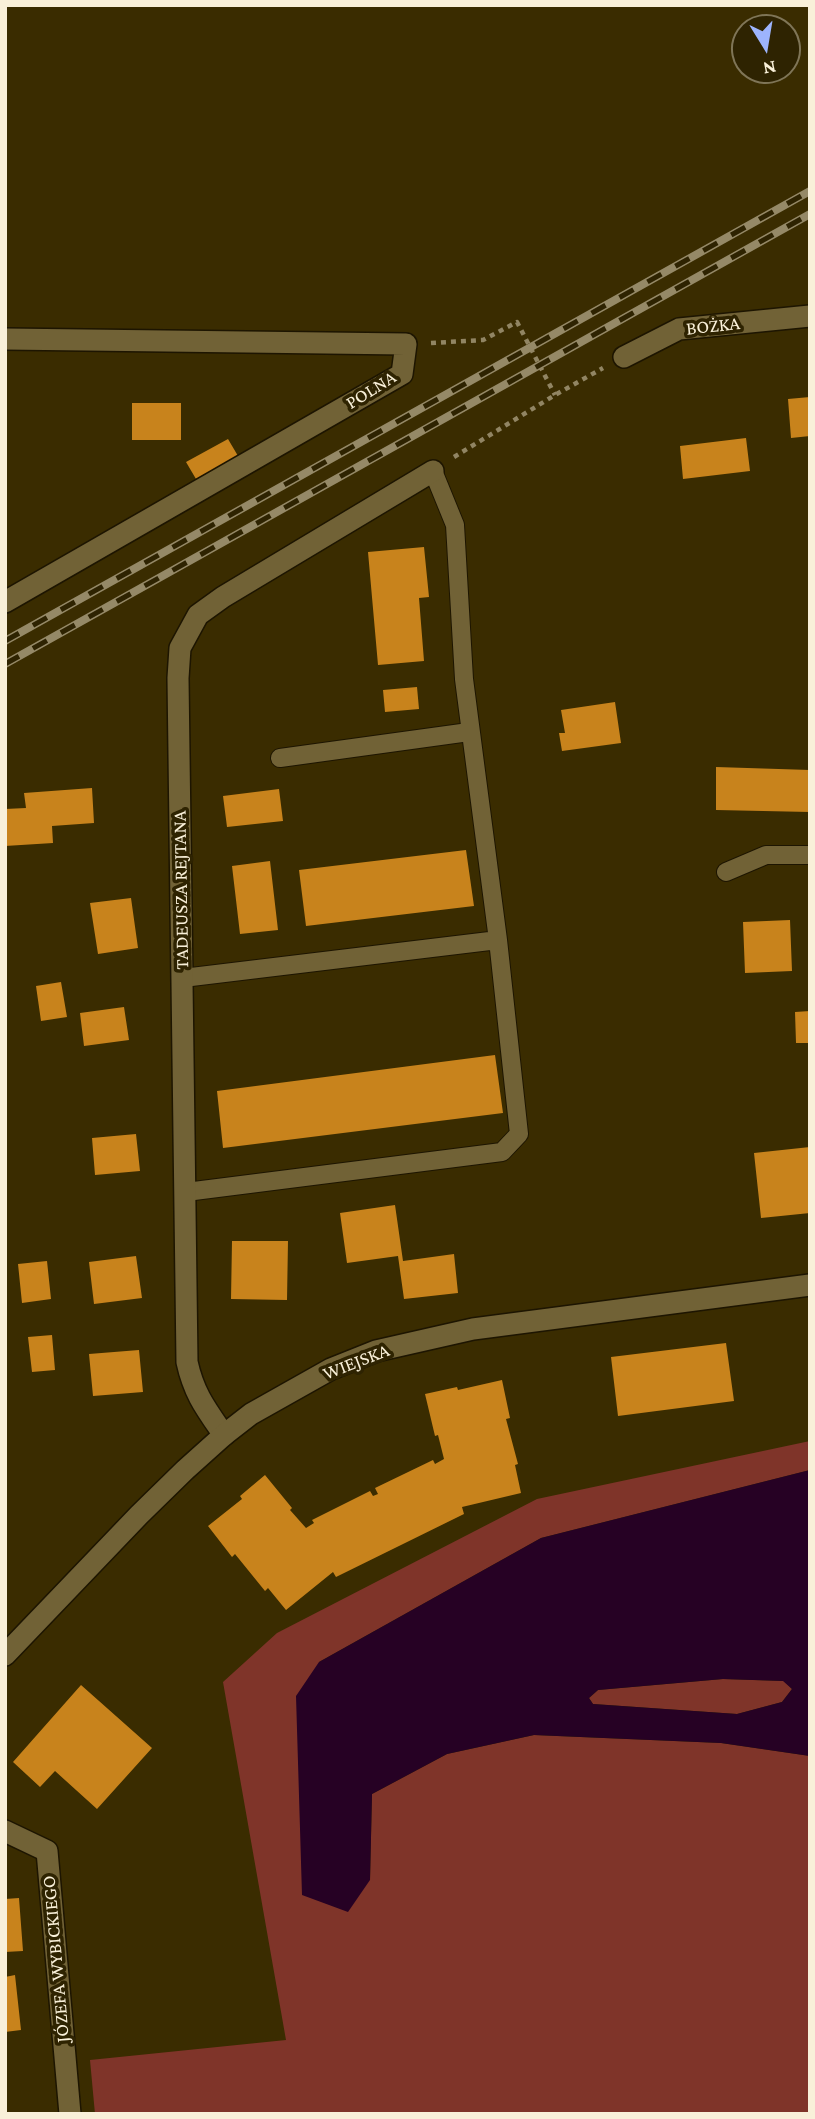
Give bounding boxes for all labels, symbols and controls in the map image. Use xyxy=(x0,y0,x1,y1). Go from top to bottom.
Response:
north arrow xyxy=(731,14,801,84)
text: N xyxy=(761,57,778,80)
street label: BOŻKA xyxy=(685,312,741,340)
street label: POLNA xyxy=(342,366,400,414)
street label: TADEUSZA REJTANA xyxy=(168,810,194,970)
street label: WIEJSKA xyxy=(319,1339,393,1385)
street label: JÓZEFA WYBICKIEGO xyxy=(37,1875,75,2043)

